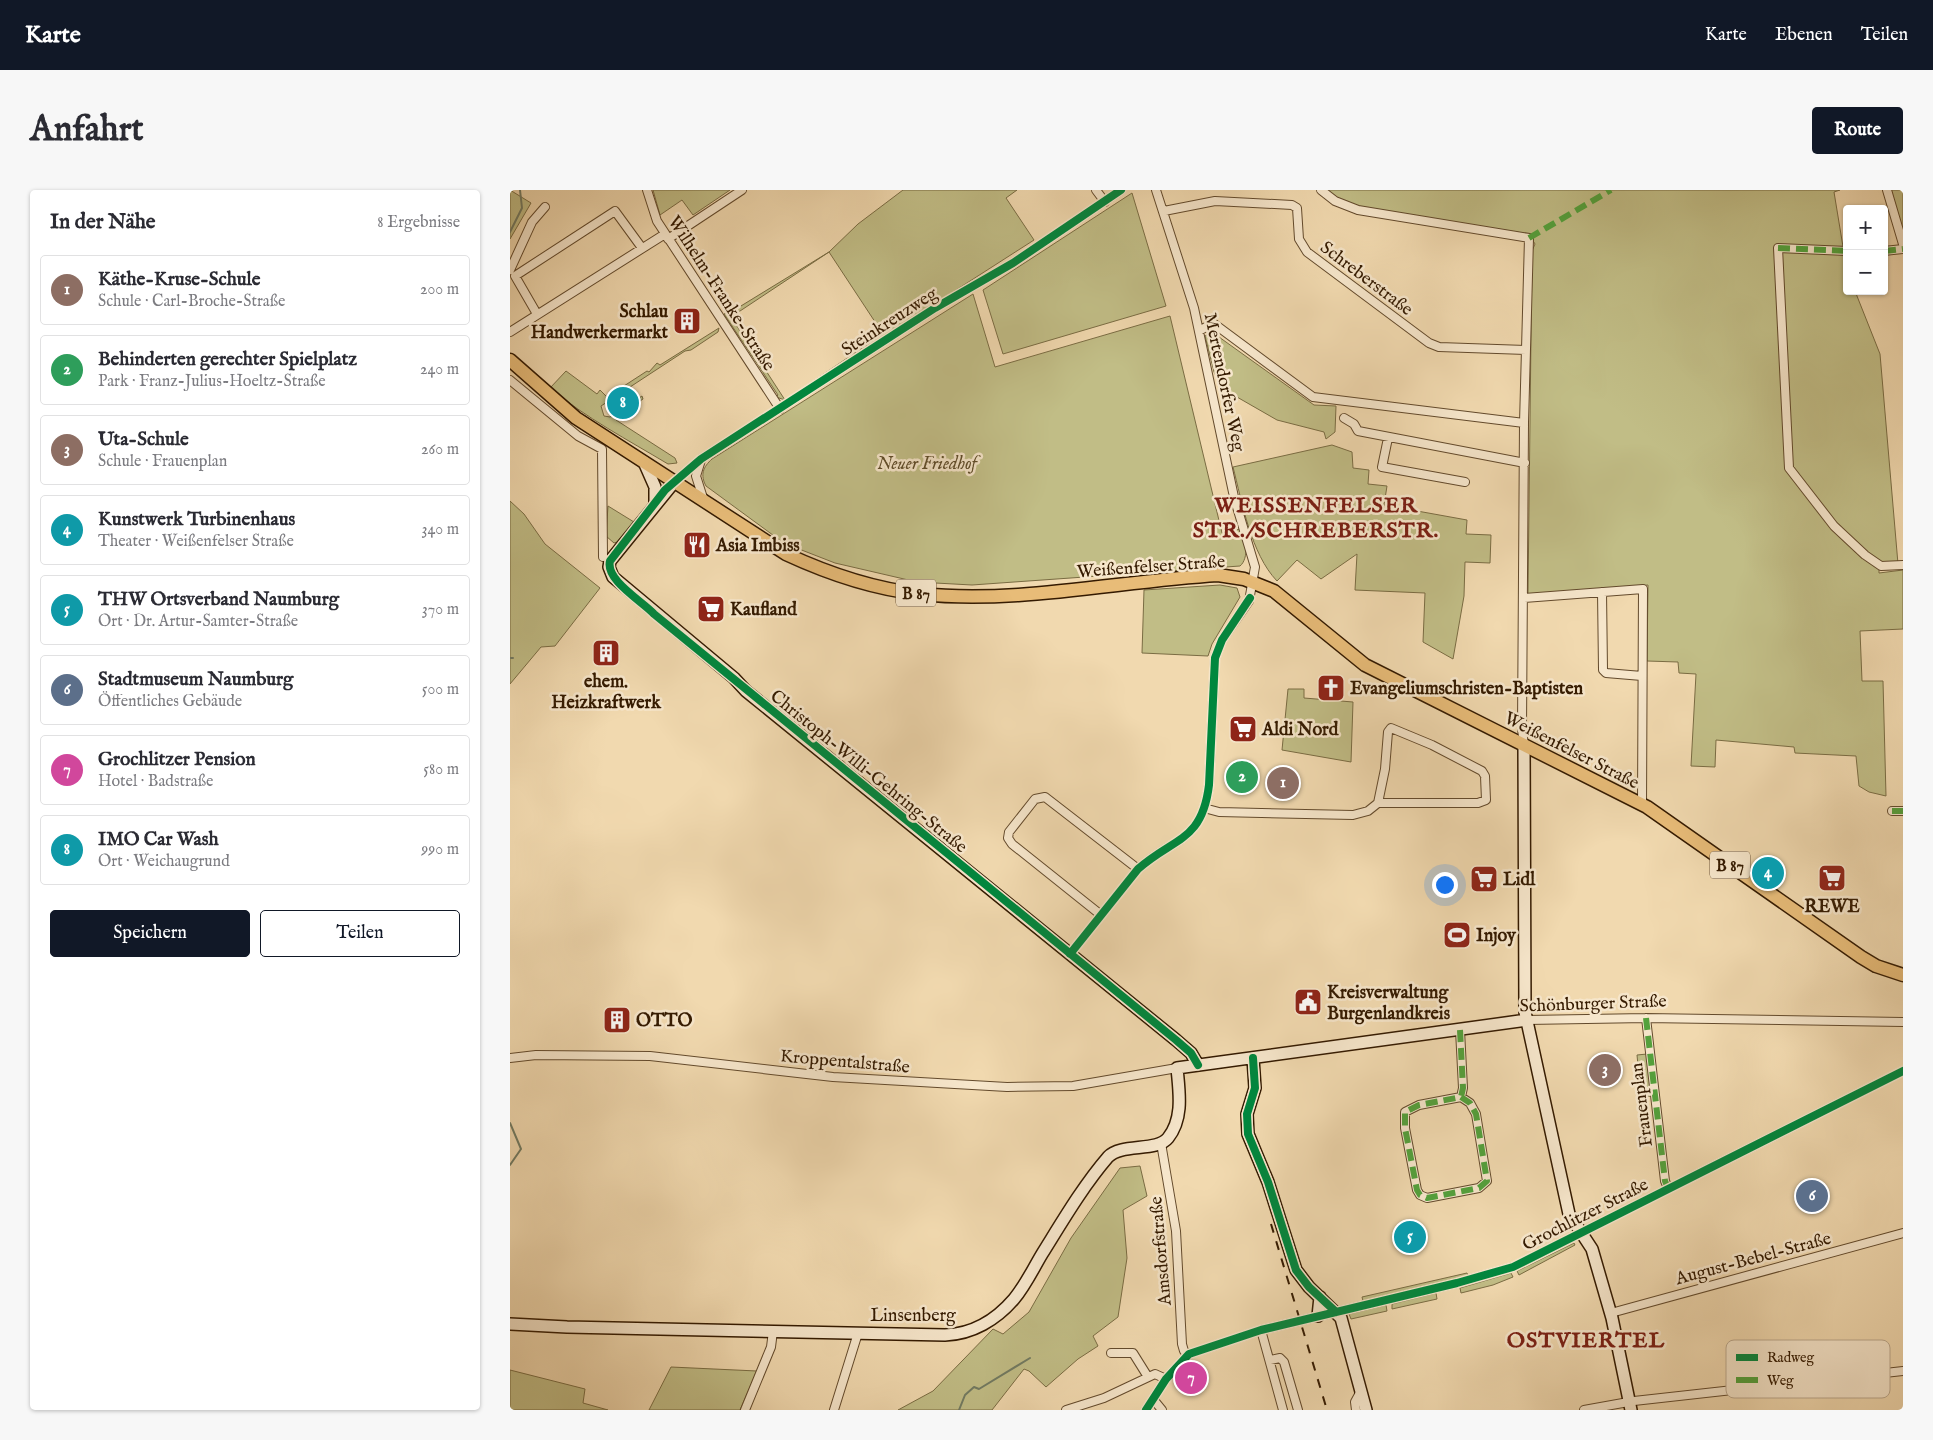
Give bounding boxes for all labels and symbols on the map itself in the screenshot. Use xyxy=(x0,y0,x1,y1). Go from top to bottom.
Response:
street label: Wilhelm-Franke-Straße xyxy=(662,212,780,376)
street label: Schreberstraße xyxy=(1315,237,1417,322)
street label: Steinkreuzweg xyxy=(837,283,942,362)
place label: Schlau Handwerkermarkt xyxy=(531,301,669,345)
building icon: Schlau Handwerkermarkt xyxy=(672,306,702,336)
street label: Mertendorfer Weg xyxy=(1198,311,1249,454)
pin: 8 xyxy=(607,384,639,422)
park label: Neuer Friedhof xyxy=(877,453,982,476)
district label: WEISSENFELSER STR./SCHREBERSTR. xyxy=(1193,492,1439,545)
restaurant icon: Asia Imbiss xyxy=(682,530,712,560)
place label: Asia Imbiss xyxy=(715,535,800,558)
street label: Weißenfelser Straße xyxy=(1076,551,1226,584)
road number: B 87 xyxy=(896,579,936,606)
supermarket icon: Kaufland xyxy=(696,594,726,624)
place label: Kaufland xyxy=(730,599,797,622)
building icon: ehem. Heizkraftwerk xyxy=(591,638,621,668)
place label: ehem. Heizkraftwerk xyxy=(551,671,662,715)
church icon: Evangeliumschristen-Baptisten xyxy=(1316,673,1346,703)
place label: Evangeliumschristen-Baptisten xyxy=(1350,678,1584,701)
street label: Christoph-Willi-Gehring-Straße xyxy=(765,685,971,859)
street label: Weißenfelser Straße xyxy=(1500,707,1643,795)
supermarket icon: Aldi Nord xyxy=(1228,714,1258,744)
place label: Aldi Nord xyxy=(1261,719,1339,742)
pin: 2 xyxy=(1226,758,1258,796)
pin: 1 xyxy=(1267,764,1299,802)
road number: B 87 xyxy=(1710,852,1750,878)
pin: 4 xyxy=(1752,854,1784,892)
supermarket icon: REWE xyxy=(1817,863,1847,893)
supermarket icon: Lidl xyxy=(1469,864,1499,894)
place label: Lidl xyxy=(1503,869,1536,892)
your location xyxy=(1432,872,1458,898)
place label: REWE xyxy=(1804,896,1860,919)
sports icon: Injoy xyxy=(1442,920,1472,950)
place label: Injoy xyxy=(1476,925,1517,948)
place label: Kreisverwaltung Burgenlandkreis xyxy=(1327,982,1451,1026)
public building icon: Kreisverwaltung Burgenlandkreis xyxy=(1293,987,1323,1017)
street label: Schönburger Straße xyxy=(1519,990,1667,1019)
building icon: OTTO xyxy=(602,1005,632,1035)
place label: OTTO xyxy=(636,1010,692,1033)
street label: Kroppentalstraße xyxy=(779,1045,911,1080)
pin: 3 xyxy=(1589,1051,1621,1089)
street label: Frauenplan xyxy=(1626,1061,1659,1148)
street label: Grochlitzer Straße xyxy=(1519,1174,1653,1257)
pin: 6 xyxy=(1796,1177,1828,1215)
street label: Amsdorfstraße xyxy=(1145,1195,1178,1307)
pin: 5 xyxy=(1394,1218,1426,1256)
street label: August-Bebel-Straße xyxy=(1672,1228,1834,1292)
street label: Linsenberg xyxy=(870,1305,956,1328)
district label: OSTVIERTEL xyxy=(1507,1327,1665,1355)
legend xyxy=(1726,1340,1890,1398)
text: Radweg xyxy=(1767,1349,1815,1367)
pin: 7 xyxy=(1175,1359,1207,1397)
text: Weg xyxy=(1767,1372,1794,1390)

